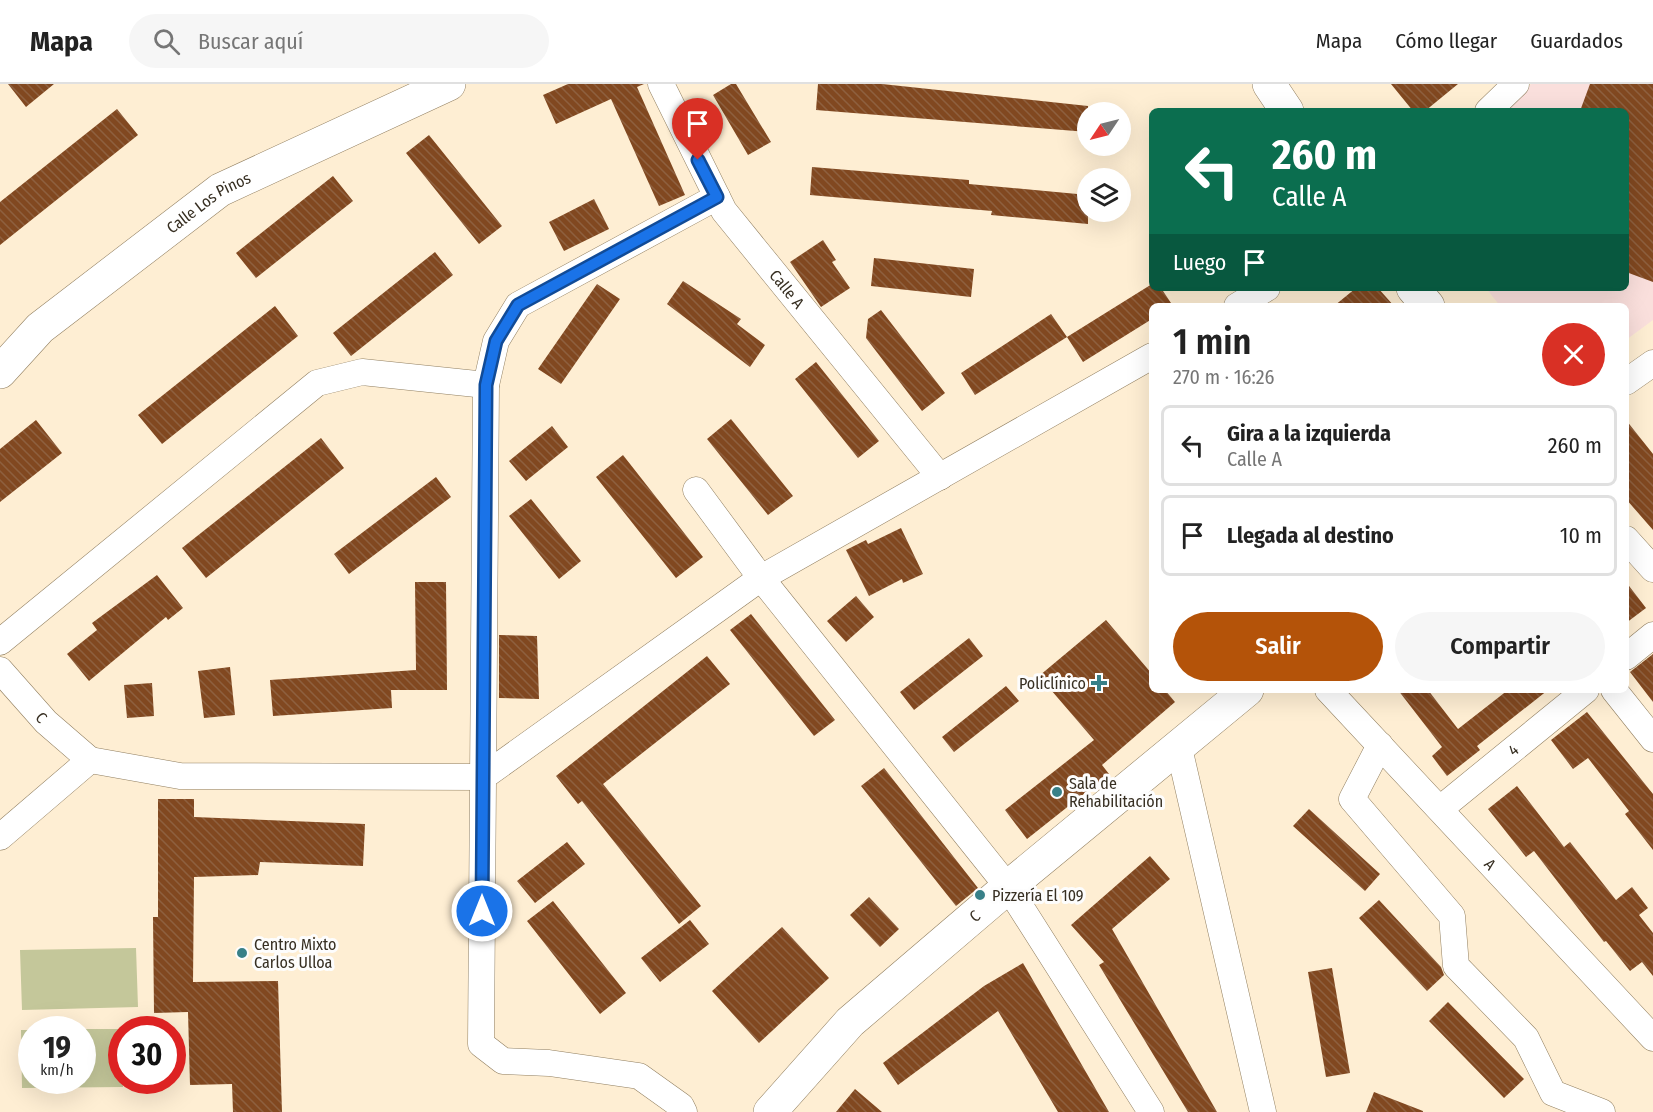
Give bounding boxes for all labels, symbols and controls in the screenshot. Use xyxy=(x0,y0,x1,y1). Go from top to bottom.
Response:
search box xyxy=(129,14,549,68)
text: Mapa xyxy=(30,25,93,58)
icon: search xyxy=(150,25,183,58)
text: Buscar aquí xyxy=(198,28,303,55)
text: Mapa xyxy=(1316,28,1362,54)
text: Cómo llegar xyxy=(1395,28,1497,54)
text: Guardados xyxy=(1530,28,1623,54)
pin xyxy=(672,98,723,160)
north arrow xyxy=(1077,102,1131,156)
map controls xyxy=(1077,102,1131,222)
icon: arrive xyxy=(681,107,714,140)
text: 260 m xyxy=(1272,130,1377,180)
icon: left xyxy=(1173,132,1251,210)
street label: Calle Los Pinos xyxy=(163,168,254,237)
button: layers xyxy=(1077,168,1131,222)
text: Calle A xyxy=(1272,181,1346,213)
icon: arrive xyxy=(1238,246,1271,279)
text: Luego xyxy=(1173,249,1226,276)
street label: Calle A xyxy=(766,266,809,312)
text: 1 min xyxy=(1173,320,1251,364)
button: close xyxy=(1542,323,1605,386)
text: 270 m · 16:26 xyxy=(1173,365,1274,389)
text: Gira a la izquierda xyxy=(1227,420,1391,447)
icon: left xyxy=(1176,429,1209,462)
text: 260 m xyxy=(1548,432,1602,459)
text: Calle A xyxy=(1227,447,1282,471)
icon: arrive xyxy=(1176,519,1209,552)
text: Llegada al destino xyxy=(1227,522,1394,549)
text: 10 m xyxy=(1560,522,1602,549)
button: Salir xyxy=(1173,612,1383,681)
button: Compartir xyxy=(1395,612,1605,681)
place label: Policlínico xyxy=(1019,674,1086,693)
marker: Policlínico xyxy=(1090,674,1108,692)
street label: C xyxy=(32,708,52,727)
street label: 4 xyxy=(1504,740,1522,759)
place label: Sala de Rehabilitación xyxy=(1069,774,1163,811)
marker: Sala de Rehabilitación xyxy=(1050,785,1064,799)
street label: A xyxy=(1481,854,1501,874)
position arrow xyxy=(450,879,514,943)
place label: Pizzería El 109 xyxy=(992,886,1084,905)
marker: Pizzería El 109 xyxy=(973,888,987,902)
street label: C xyxy=(965,906,984,926)
place label: Centro Mixto Carlos Ulloa xyxy=(254,935,337,972)
marker: Centro Mixto Carlos Ulloa xyxy=(235,946,249,960)
speed limit sign: 30 xyxy=(108,1016,186,1094)
text: 19 xyxy=(43,1030,71,1066)
text: km/h xyxy=(40,1061,74,1079)

